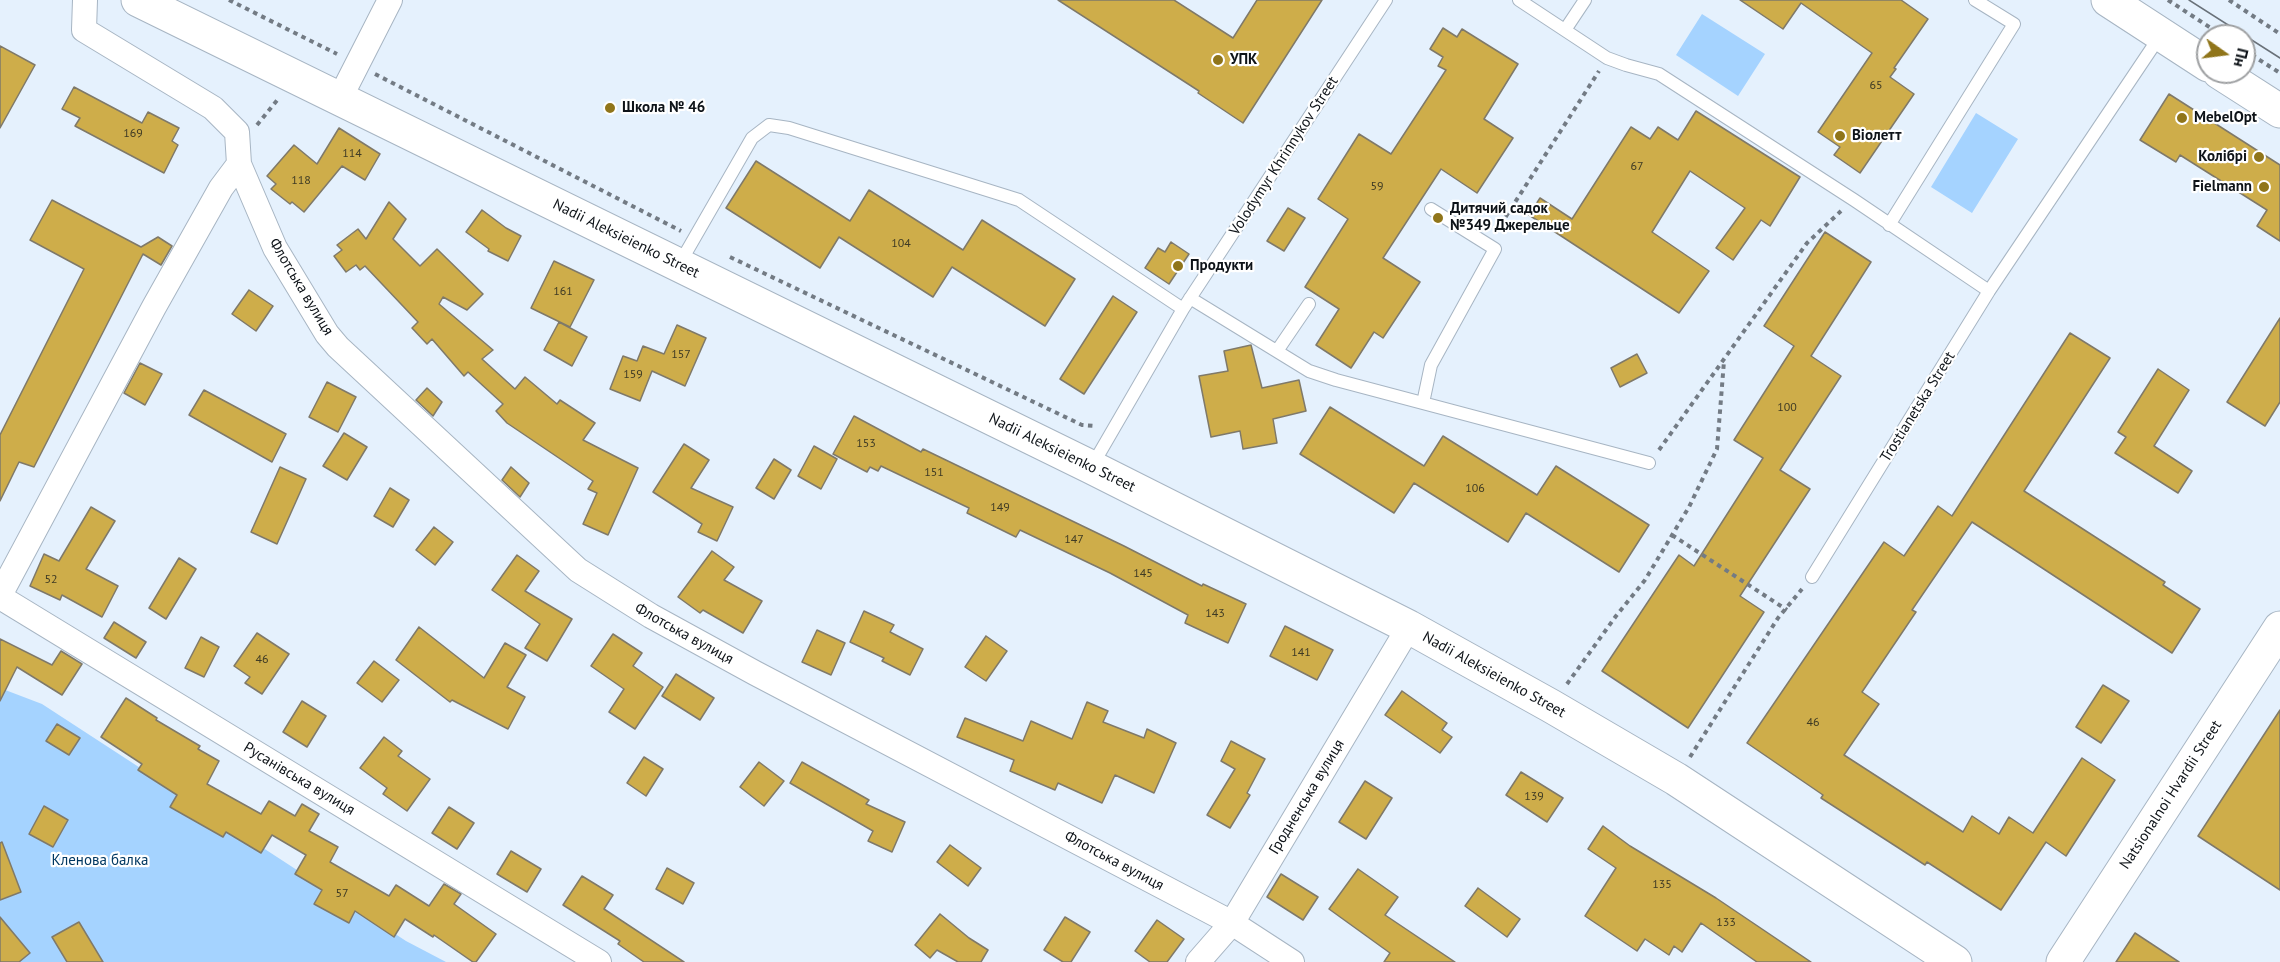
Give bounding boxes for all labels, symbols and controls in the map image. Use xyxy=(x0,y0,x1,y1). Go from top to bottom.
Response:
north arrow xyxy=(2196,24,2256,84)
text: Пн xyxy=(2230,46,2254,69)
place label: УПК xyxy=(1230,51,1257,69)
marker: УПК xyxy=(1211,53,1225,67)
street label: Volodymyr Khrinnykov Street xyxy=(1226,73,1342,239)
house number: 65 xyxy=(1869,79,1883,93)
place label: Школа № 46 xyxy=(622,99,705,117)
marker: Школа № 46 xyxy=(603,101,617,115)
place label: MebelOpt xyxy=(2194,109,2257,127)
marker: MebelOpt xyxy=(2175,111,2189,125)
house number: 169 xyxy=(123,127,143,141)
place label: Віолетт xyxy=(1852,127,1901,145)
marker: Віолетт xyxy=(1833,129,1847,143)
house number: 114 xyxy=(342,147,362,161)
place label: Колібрі xyxy=(2198,148,2247,166)
marker: Колібрі xyxy=(2252,150,2266,164)
house number: 67 xyxy=(1630,160,1644,174)
house number: 118 xyxy=(291,174,311,188)
place label: Fielmann xyxy=(2192,178,2252,196)
house number: 59 xyxy=(1370,180,1384,194)
marker: Fielmann xyxy=(2257,180,2271,194)
street label: Nadii Aleksieienko Street xyxy=(550,196,702,282)
place label: Дитячий садок №349 Джерельце xyxy=(1450,200,1570,235)
marker: Дитячий садок №349 Джерельце xyxy=(1431,211,1445,225)
street label: Флотська вулиця xyxy=(265,235,337,339)
house number: 104 xyxy=(891,237,911,251)
place label: Продукти xyxy=(1190,257,1253,275)
marker: Продукти xyxy=(1171,259,1185,273)
house number: 161 xyxy=(553,285,573,299)
house number: 157 xyxy=(671,348,691,362)
street label: Trostianetska Street xyxy=(1877,348,1959,466)
house number: 159 xyxy=(623,368,643,382)
house number: 100 xyxy=(1777,401,1797,415)
street label: Nadii Aleksieienko Street xyxy=(986,410,1138,496)
house number: 153 xyxy=(856,437,876,451)
house number: 151 xyxy=(924,466,944,480)
house number: 106 xyxy=(1465,482,1485,496)
house number: 149 xyxy=(990,501,1010,515)
house number: 147 xyxy=(1064,533,1084,547)
house number: 145 xyxy=(1133,567,1153,581)
house number: 52 xyxy=(44,573,58,587)
street label: Флотська вулиця xyxy=(632,599,736,669)
house number: 143 xyxy=(1205,607,1225,621)
street label: Nadii Aleksieienko Street xyxy=(1419,628,1569,722)
house number: 141 xyxy=(1291,646,1311,660)
house number: 46 xyxy=(255,653,269,667)
house number: 46 xyxy=(1806,716,1820,730)
street label: Natsionalnoi Hvardii Street xyxy=(2116,717,2226,873)
street label: Гродненська вулиця xyxy=(1266,736,1348,858)
street label: Русанівська вулиця xyxy=(240,739,358,819)
house number: 139 xyxy=(1524,790,1544,804)
street label: Флотська вулиця xyxy=(1061,827,1167,895)
park label: Кленова балка xyxy=(51,852,149,870)
house number: 135 xyxy=(1652,878,1672,892)
house number: 57 xyxy=(335,887,349,901)
house number: 133 xyxy=(1716,916,1736,930)

